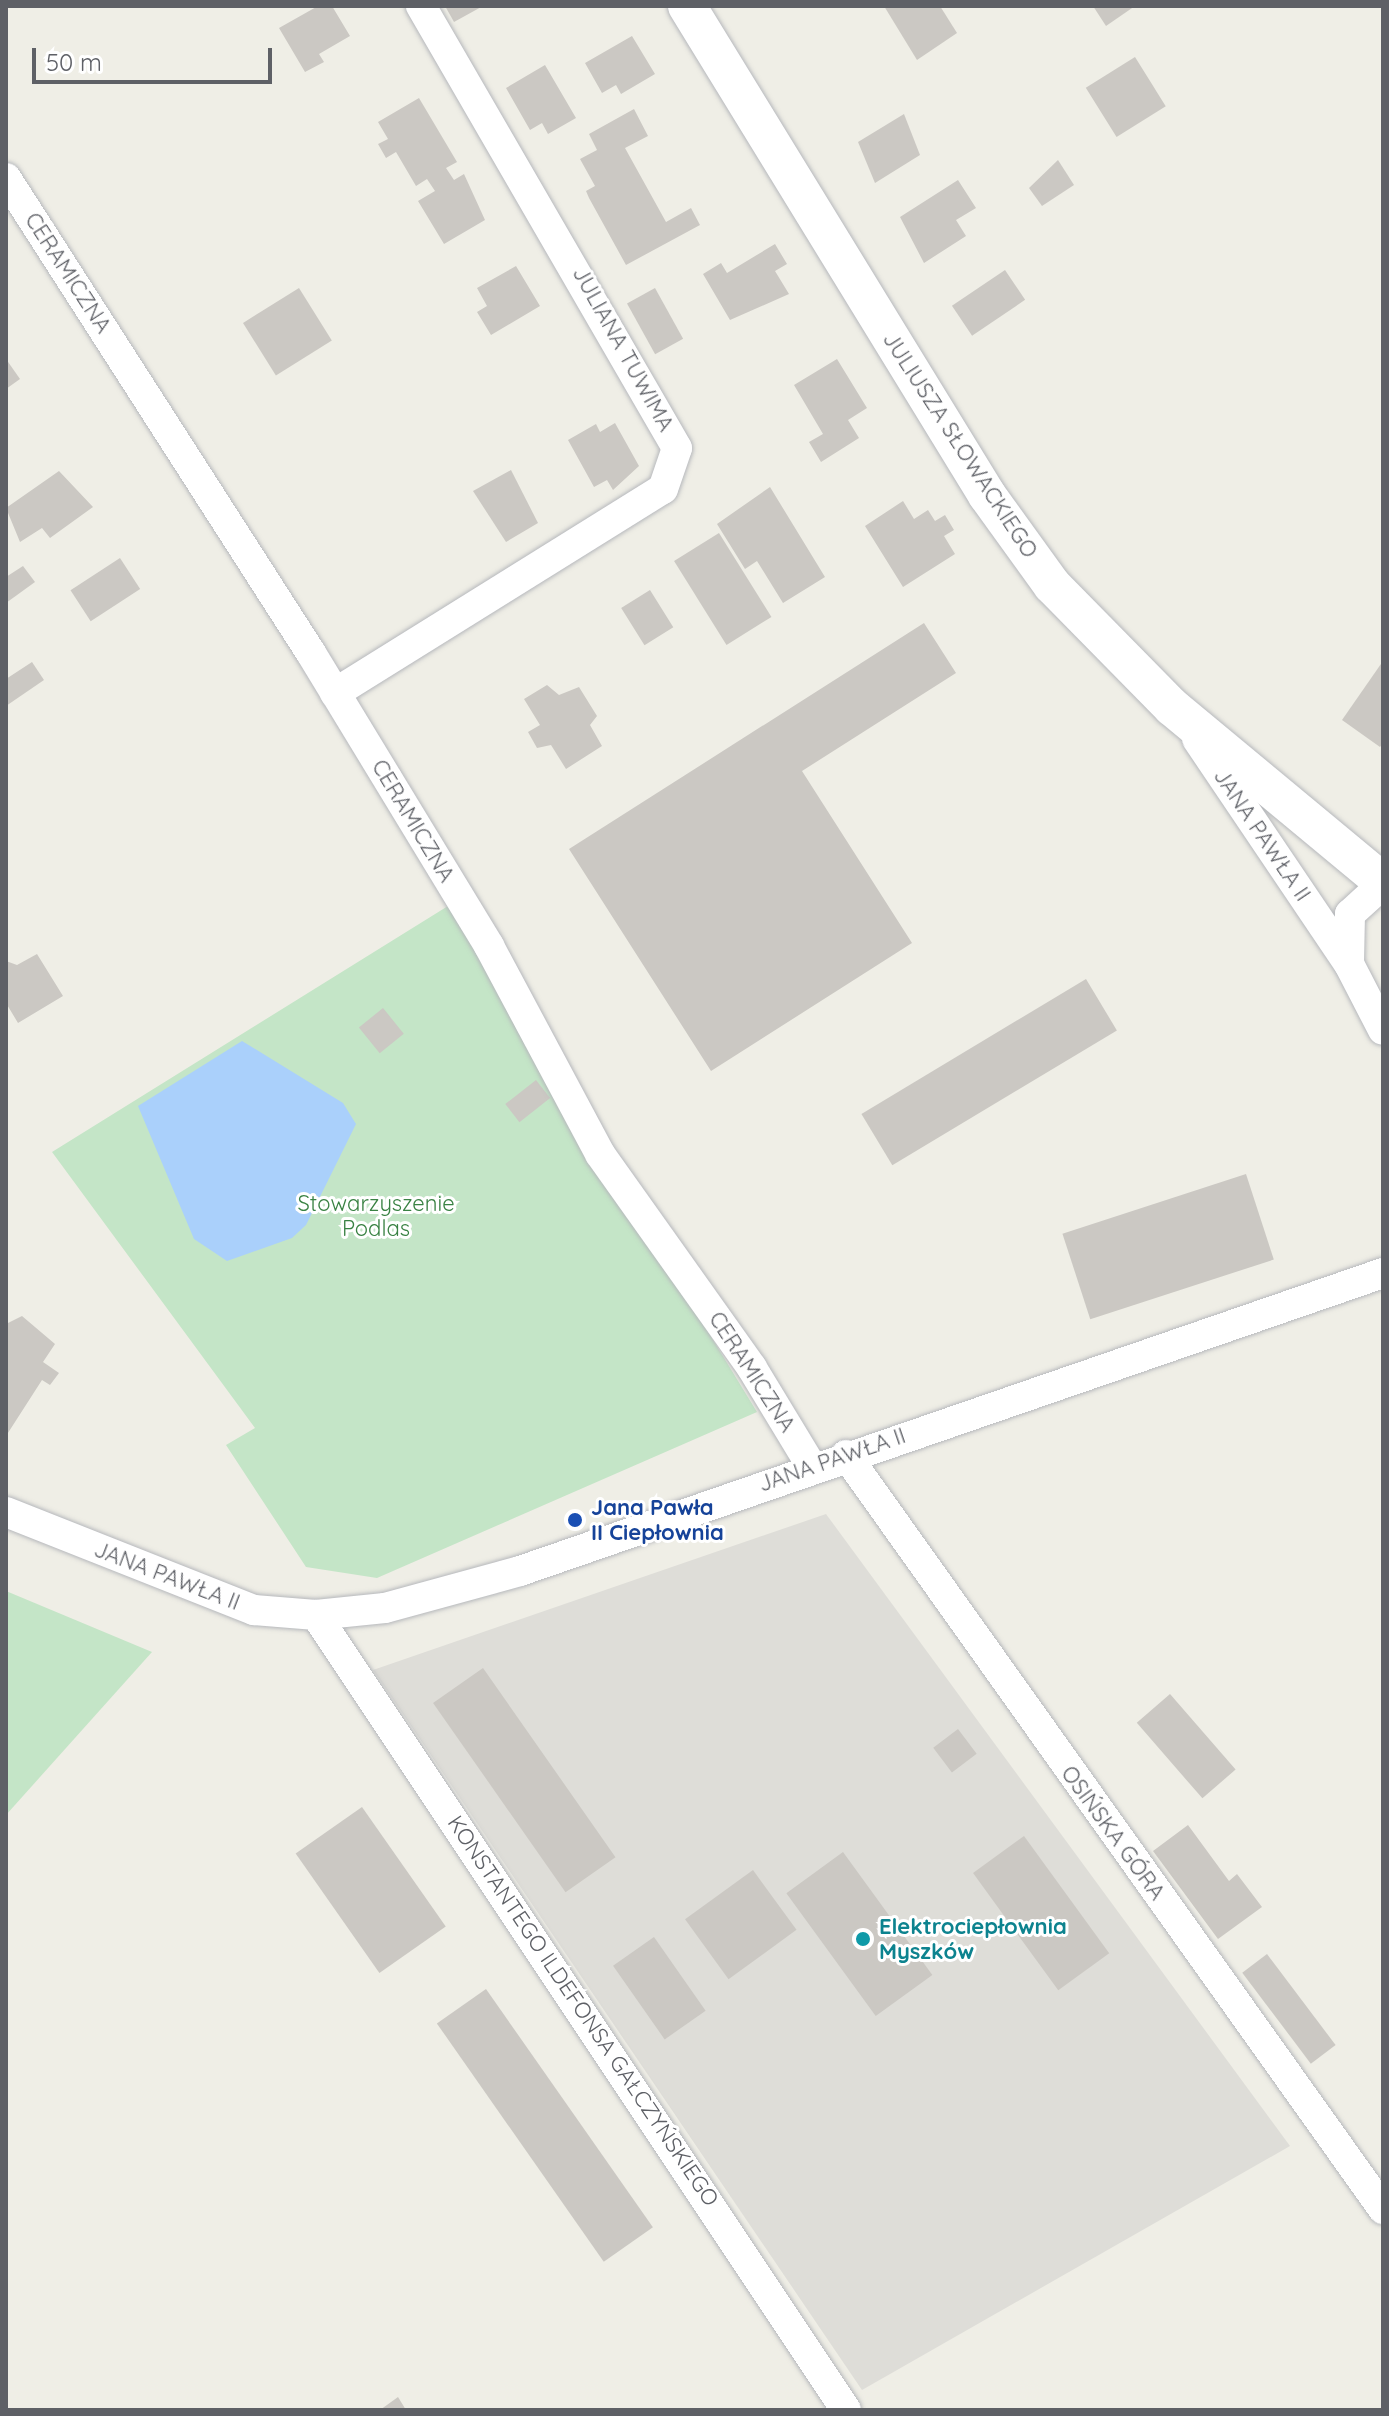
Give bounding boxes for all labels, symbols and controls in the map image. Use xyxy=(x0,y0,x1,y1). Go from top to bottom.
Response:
scale bar xyxy=(36,32,276,82)
text: 50 m xyxy=(46,47,102,77)
street label: CERAMICZNA xyxy=(19,208,117,338)
street label: JULIANA TUWIMA xyxy=(567,262,679,436)
street label: JULIUSZA SŁOWACKIEGO xyxy=(877,327,1043,563)
street label: CERAMICZNA xyxy=(366,755,460,887)
street label: JANA PAWŁA II xyxy=(1208,764,1316,906)
park label: Stowarzyszenie Podlas xyxy=(297,1190,455,1242)
street label: CERAMICZNA xyxy=(703,1307,801,1437)
street label: JANA PAWŁA II xyxy=(755,1422,909,1498)
place label: Jana Pawła II Ciepłownia xyxy=(591,1494,724,1546)
marker: Jana Pawła II Ciepłownia xyxy=(566,1511,584,1529)
street label: JANA PAWŁA II xyxy=(90,1536,244,1616)
street label: OSIŃSKA GÓRA xyxy=(1056,1761,1170,1905)
street label: KONSTANTEGO ILDEFONSA GAŁCZYŃSKIEGO xyxy=(442,1811,724,2211)
place label: Elektrociepłownia Myszków xyxy=(879,1913,1067,1964)
marker: Elektrociepłownia Myszków xyxy=(854,1930,872,1948)

